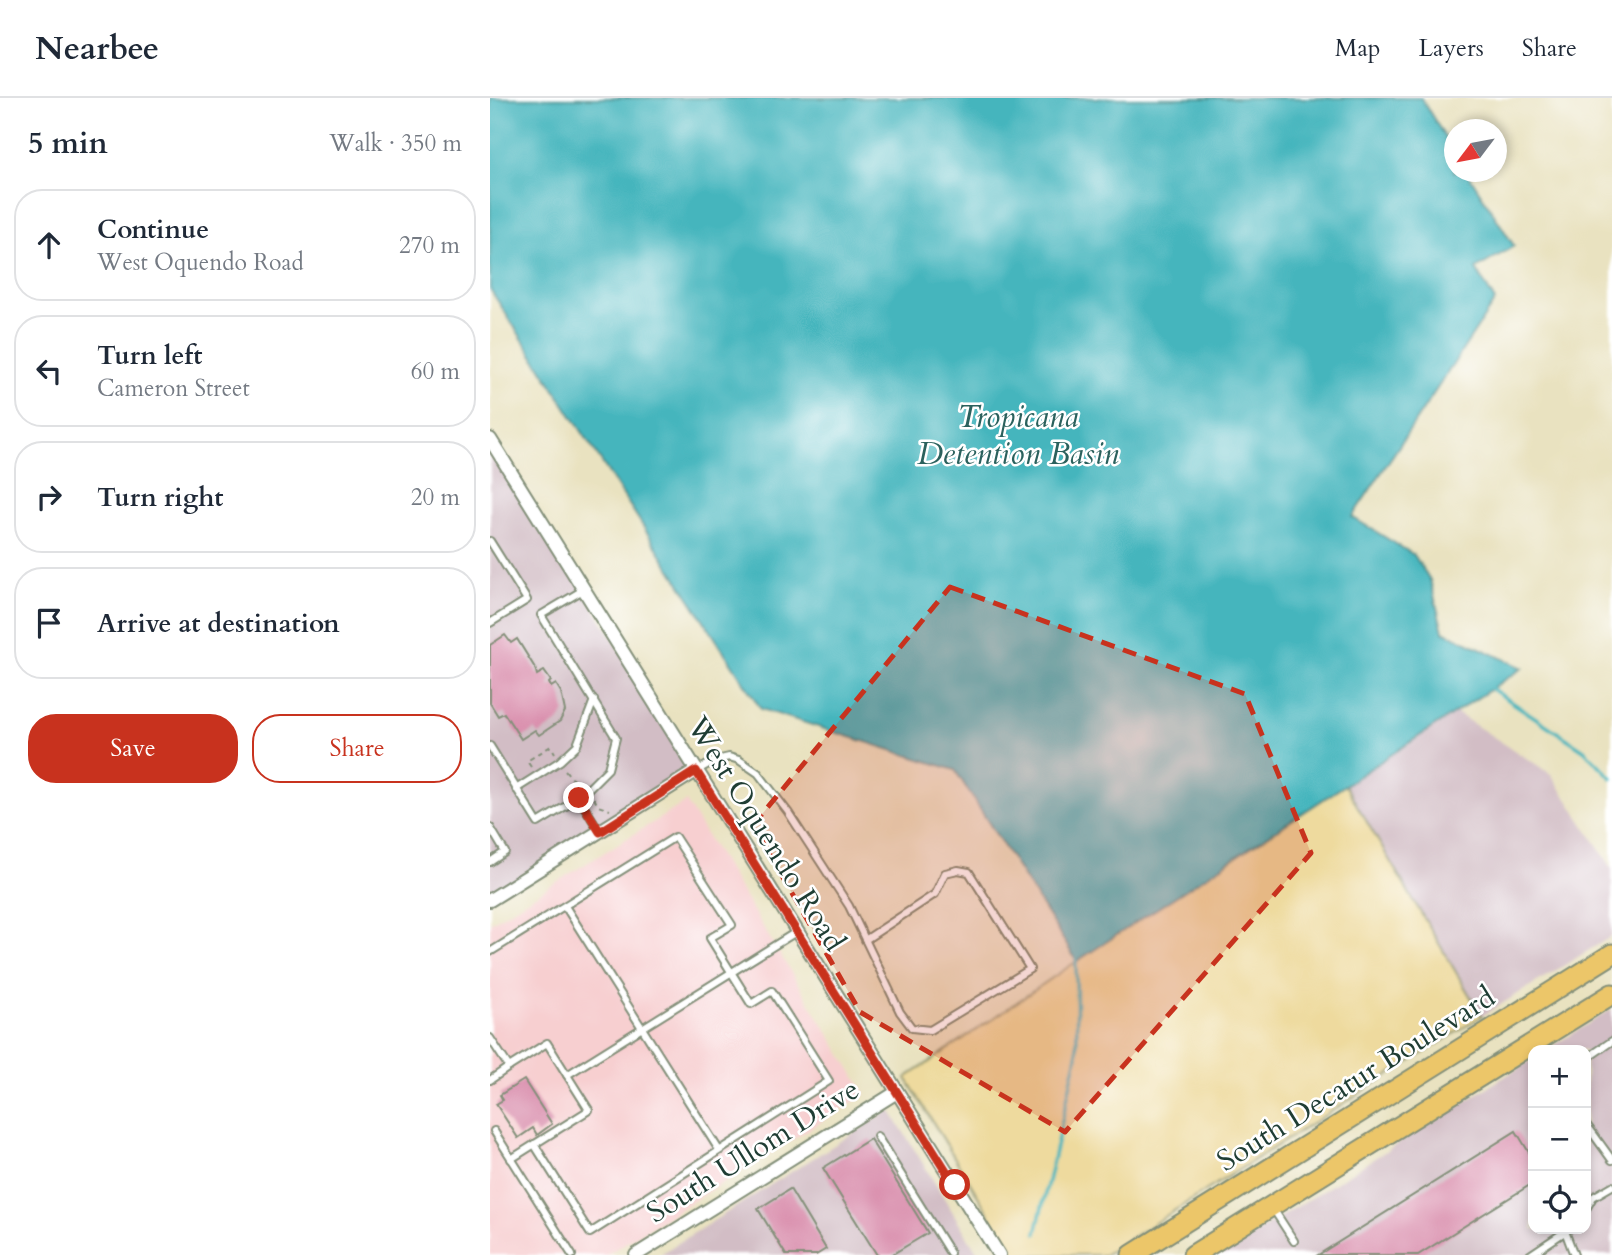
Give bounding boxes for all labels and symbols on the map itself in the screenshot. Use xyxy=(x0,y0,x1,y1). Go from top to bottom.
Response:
north arrow xyxy=(1444,119,1507,182)
water label: Tropicana Detention Basin xyxy=(917,395,1119,476)
street label: West Oquendo Road xyxy=(677,708,855,959)
route end xyxy=(563,782,594,813)
street label: South Decatur Boulevard xyxy=(1209,977,1503,1181)
street label: South Ullom Drive xyxy=(639,1069,867,1233)
route start xyxy=(939,1169,970,1200)

